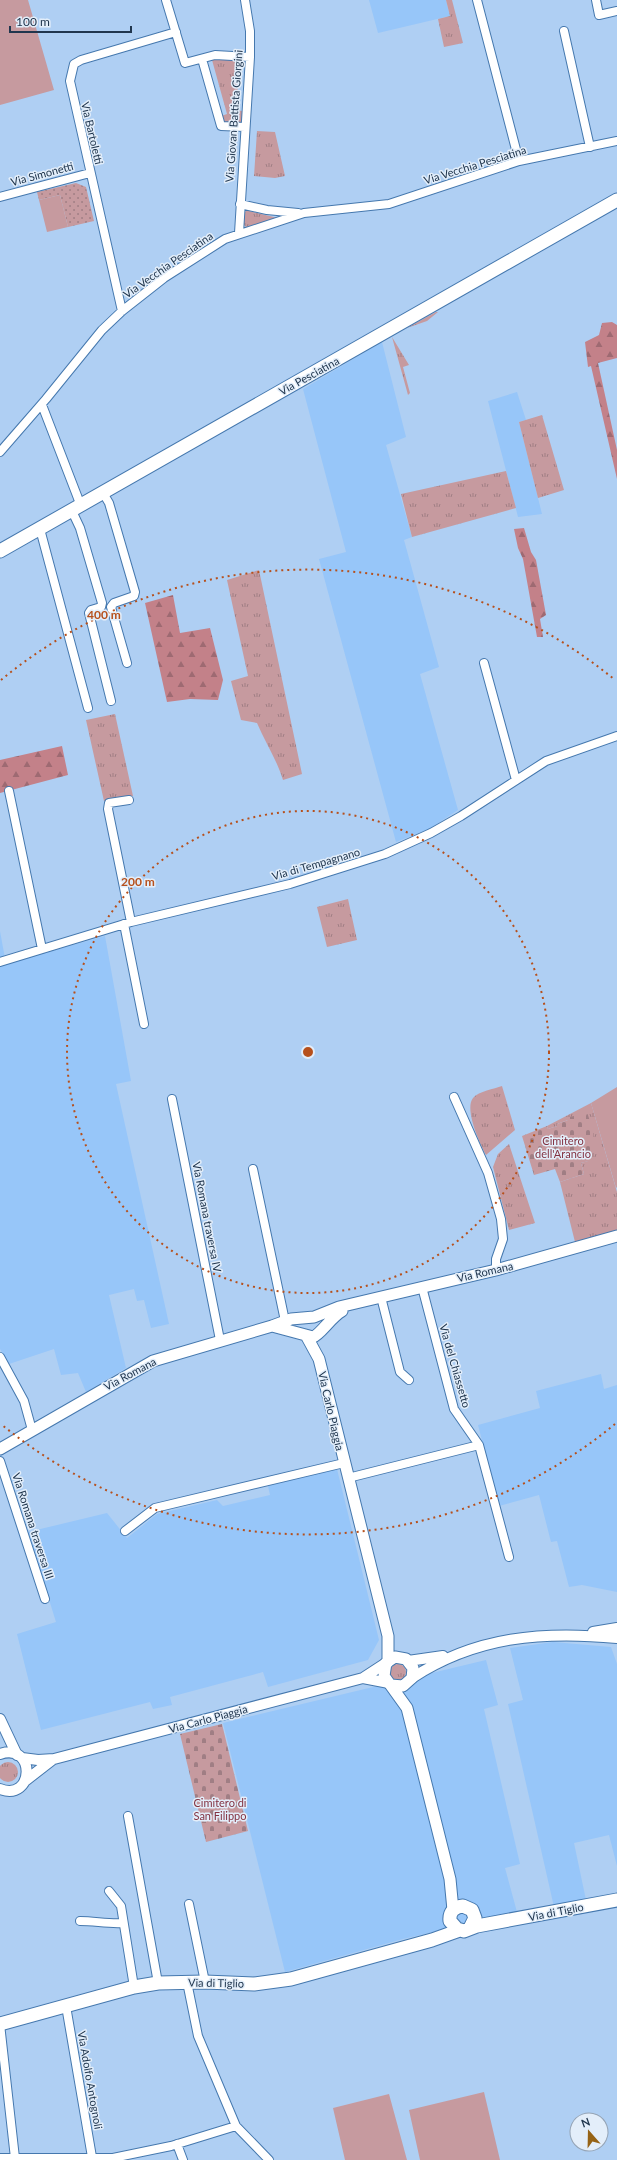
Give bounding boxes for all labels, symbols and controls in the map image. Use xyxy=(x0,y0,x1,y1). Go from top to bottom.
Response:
scale bar xyxy=(10,8,131,34)
text: 100 m xyxy=(16,14,50,29)
street label: Via Giovan Battista Giorgini xyxy=(222,49,245,183)
street label: Via Bartoletti xyxy=(79,100,106,165)
street label: Via Vecchia Pesciatina xyxy=(422,143,528,186)
street label: Via Simonetti xyxy=(9,159,75,188)
street label: Via Vecchia Pesciatina xyxy=(120,229,215,300)
street label: Via Pesciatina xyxy=(276,354,341,397)
text: 400 m xyxy=(87,607,121,622)
street label: Via di Tempagnano xyxy=(270,845,361,882)
text: 200 m xyxy=(121,874,155,889)
centre of rings xyxy=(301,1045,315,1059)
park label: Cimitero dell'Arancio xyxy=(535,1134,591,1160)
street label: Via Romana traversa IV xyxy=(190,1161,225,1274)
street label: Via Romana xyxy=(456,1259,514,1284)
street label: Via del Chiassetto xyxy=(437,1323,474,1409)
street label: Via Romana xyxy=(101,1354,158,1393)
street label: Via Carlo Piaggia xyxy=(316,1370,347,1452)
street label: Via Romana traversa III xyxy=(10,1471,57,1581)
street label: Via Carlo Piaggia xyxy=(167,1702,249,1735)
park label: Cimitero di San Filippo xyxy=(193,1796,247,1822)
street label: Via di Tiglio xyxy=(527,1900,585,1923)
street label: Via di Tiglio xyxy=(188,1976,244,1989)
street label: Via Adolfo Antognoli xyxy=(75,2030,106,2130)
north arrow xyxy=(569,2112,609,2152)
text: N xyxy=(579,2115,592,2130)

